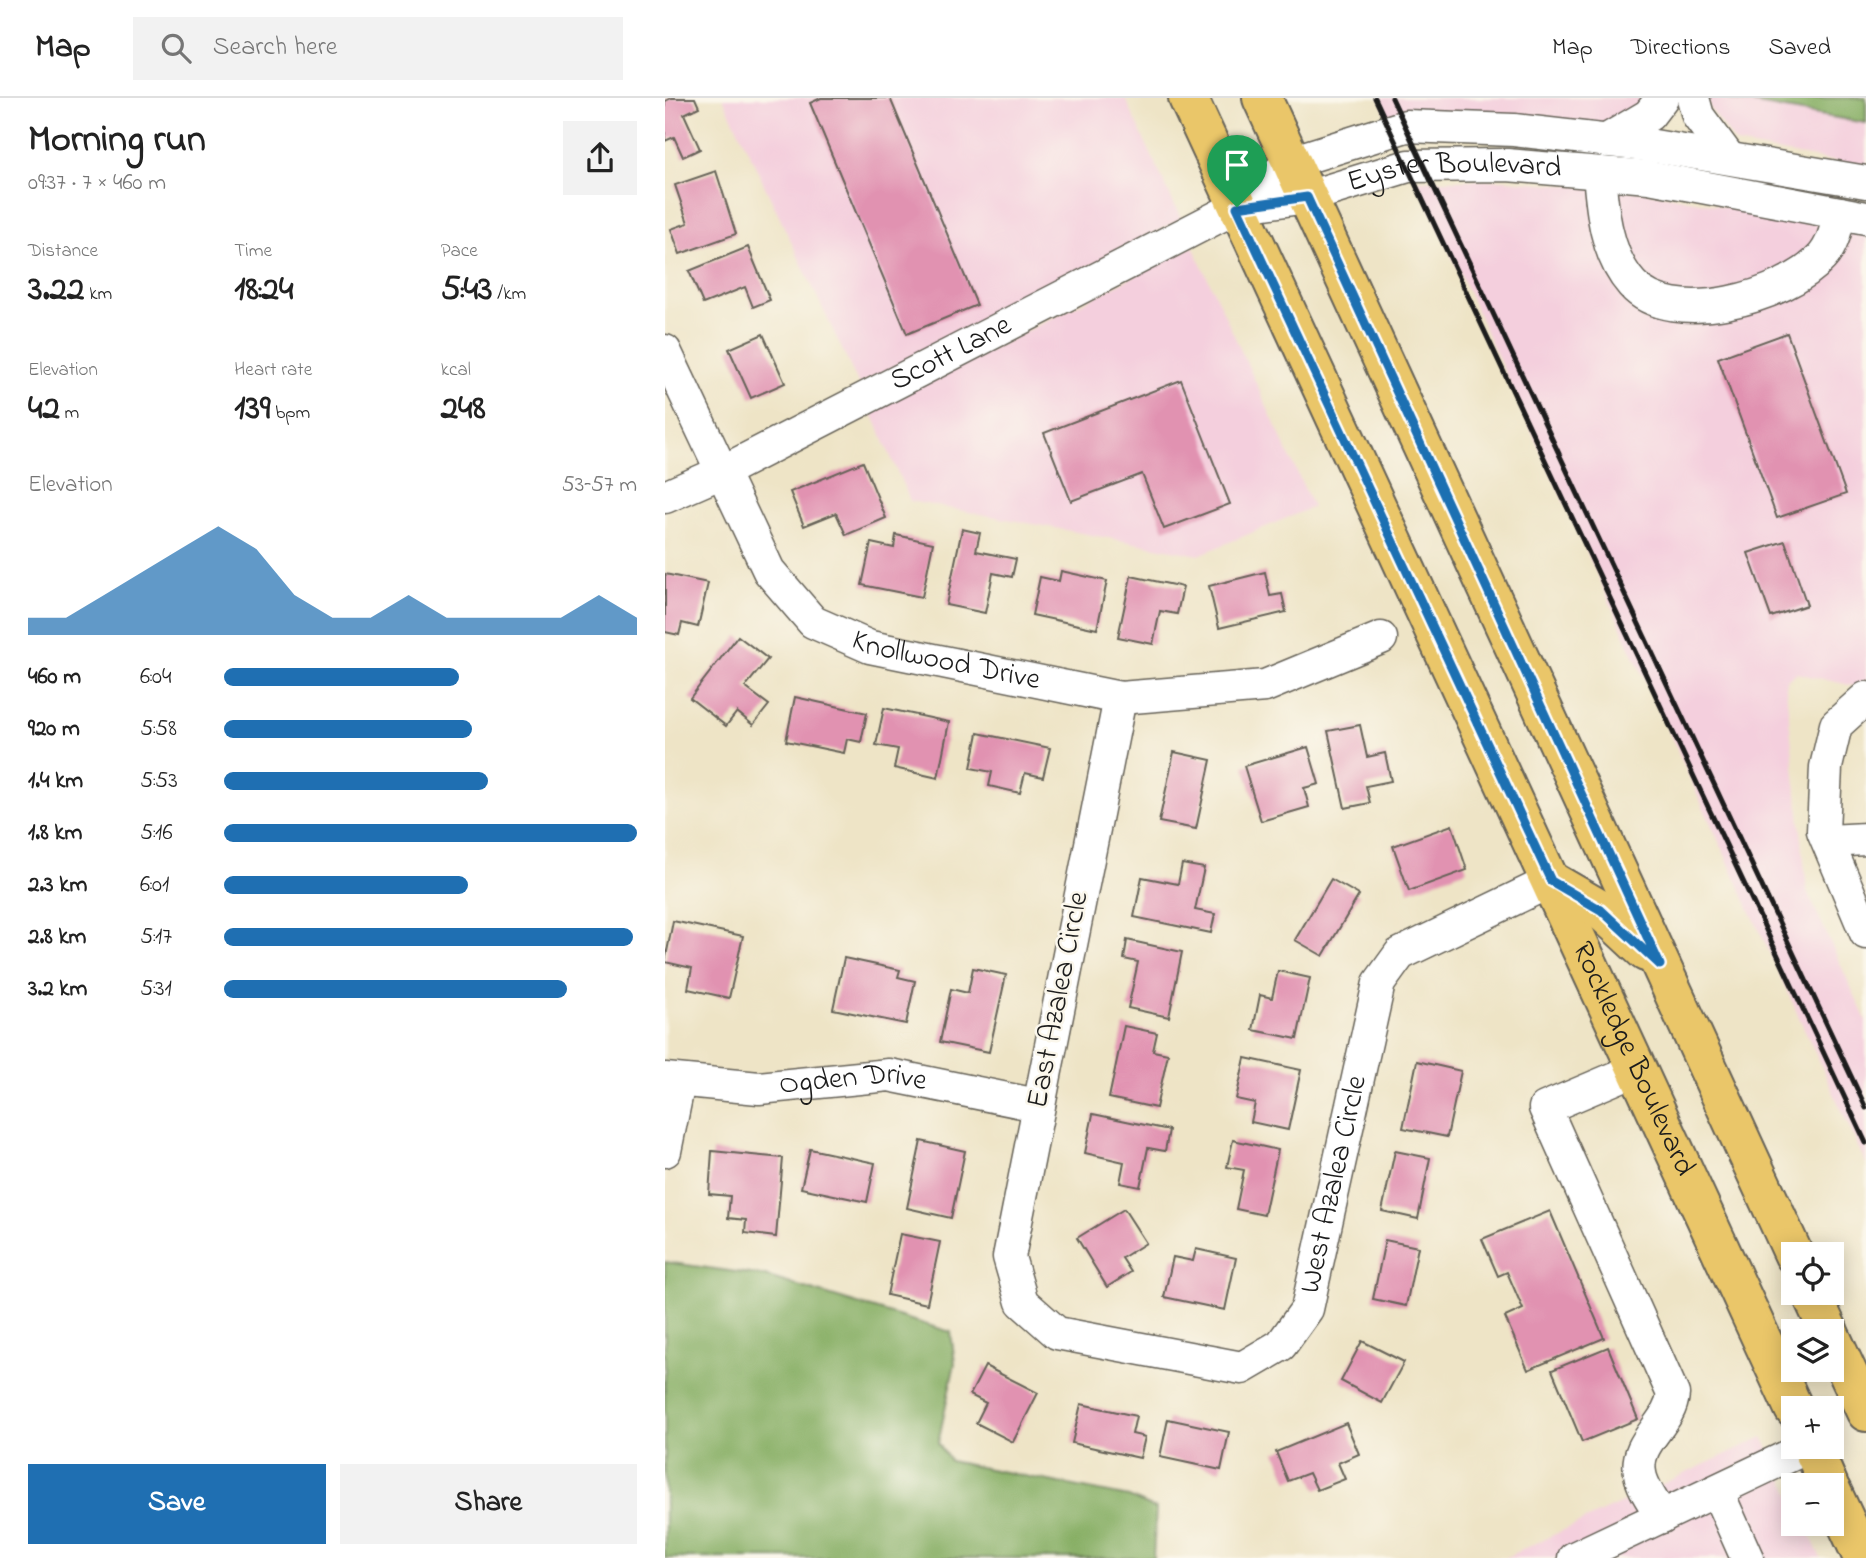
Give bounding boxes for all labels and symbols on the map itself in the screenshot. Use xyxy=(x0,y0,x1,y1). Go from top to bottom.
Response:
pin xyxy=(1207,135,1267,207)
street label: Eyster Boulevard xyxy=(1342,143,1563,205)
street label: Scott Lane xyxy=(883,304,1020,404)
street label: Knollwood Drive xyxy=(844,619,1044,703)
street label: East Azalea Circle xyxy=(1016,887,1102,1112)
street label: Rockledge Boulevard xyxy=(1559,935,1706,1184)
street label: Ogden Drive xyxy=(777,1053,931,1108)
street label: West Azalea Circle xyxy=(1289,1071,1380,1298)

